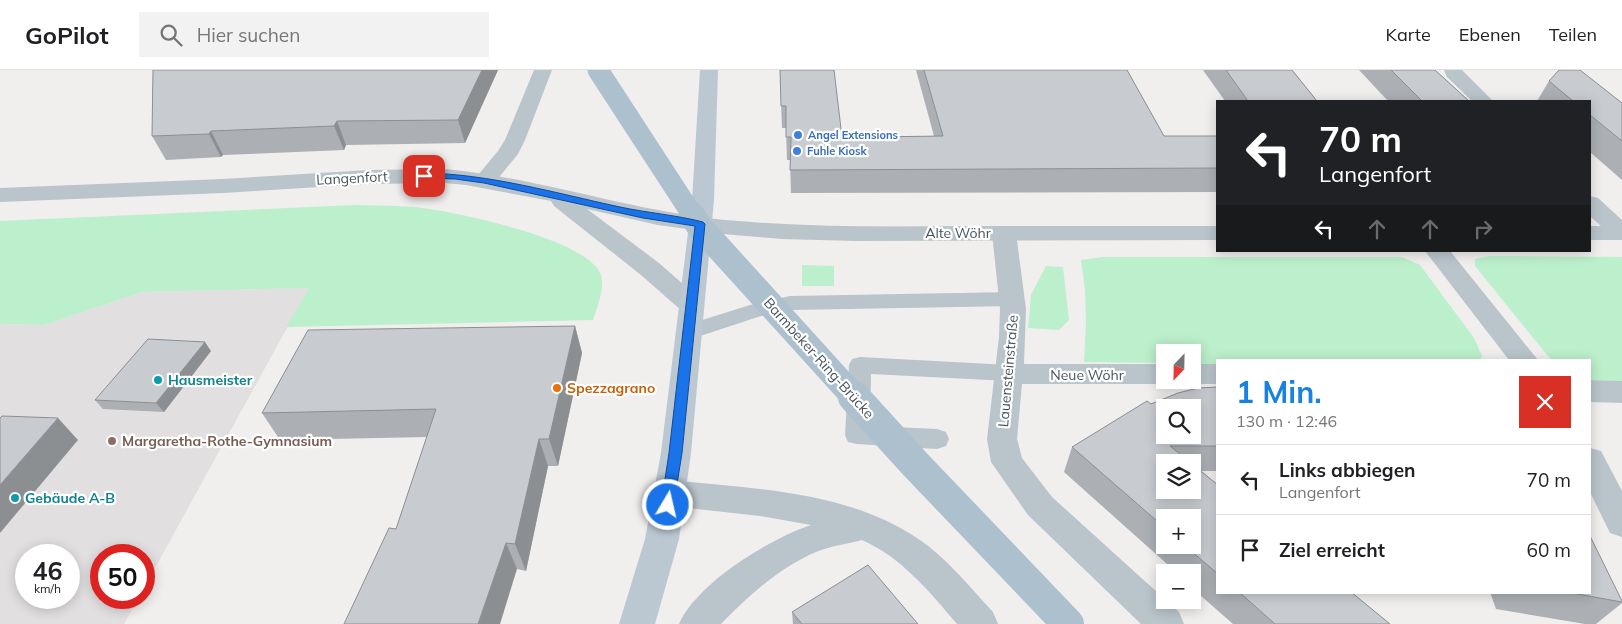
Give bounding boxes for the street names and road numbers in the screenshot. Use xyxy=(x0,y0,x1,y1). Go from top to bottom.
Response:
street label: Langenfort xyxy=(316,167,388,189)
street label: Alte Wöhr xyxy=(925,224,992,242)
street label: Barmbeker-Ring-Brücke xyxy=(760,294,878,422)
street label: Lauensteinstraße xyxy=(994,314,1022,428)
street label: Neue Wöhr xyxy=(1050,366,1125,384)

